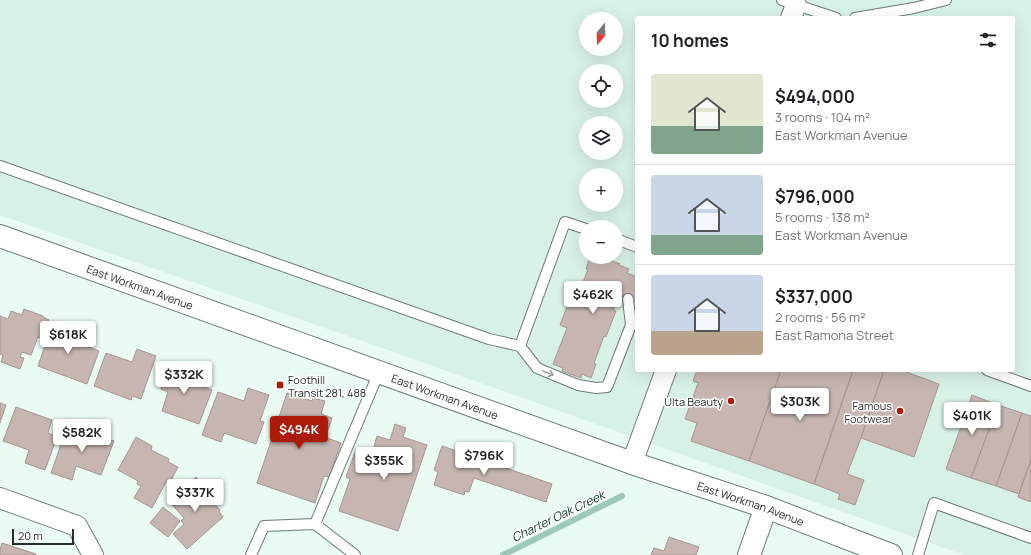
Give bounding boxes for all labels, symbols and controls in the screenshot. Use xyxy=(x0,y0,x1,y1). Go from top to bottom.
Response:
north arrow xyxy=(579,12,623,56)
map controls xyxy=(579,12,623,264)
text: 10 homes xyxy=(651,29,729,52)
icon: filters xyxy=(977,29,999,51)
button: locate xyxy=(579,64,623,108)
text: $494,000 xyxy=(775,85,855,108)
icon: home xyxy=(683,90,731,138)
text: 3 rooms · 104 m² xyxy=(775,108,870,126)
button: layers xyxy=(579,116,623,160)
text: East Workman Avenue xyxy=(775,126,908,144)
button: + xyxy=(579,168,623,212)
text: $796,000 xyxy=(775,185,855,208)
icon: home xyxy=(683,191,731,239)
text: 5 rooms · 138 m² xyxy=(775,208,870,226)
button: − xyxy=(579,220,623,264)
text: East Workman Avenue xyxy=(775,226,908,244)
street label: East Workman Avenue xyxy=(85,260,196,313)
pin: $462K xyxy=(565,281,621,315)
text: $462K xyxy=(573,285,613,303)
text: $337,000 xyxy=(775,285,853,308)
icon: home xyxy=(683,291,731,339)
text: 2 rooms · 56 m² xyxy=(775,308,865,326)
pin: $618K xyxy=(40,321,96,355)
text: $618K xyxy=(49,325,87,343)
text: East Ramona Street xyxy=(775,326,894,344)
pin: $332K xyxy=(156,361,212,395)
text: $332K xyxy=(164,365,204,383)
one-way arrow xyxy=(541,369,553,377)
street label: East Workman Avenue xyxy=(390,370,501,422)
place label: Foothill Transit 281, 488 xyxy=(288,372,366,400)
marker: Foothill Transit 281, 488 xyxy=(275,380,285,390)
pin: $303K xyxy=(772,388,828,422)
text: $303K xyxy=(780,392,820,410)
place label: Ulta Beauty xyxy=(664,394,723,409)
marker: Ulta Beauty xyxy=(726,396,736,406)
place label: Famous Footwear xyxy=(845,398,892,426)
pin: $401K xyxy=(944,402,1000,436)
marker: Famous Footwear xyxy=(895,406,905,416)
text: $401K xyxy=(953,406,991,424)
pin: $494K xyxy=(271,416,327,450)
pin: $582K xyxy=(54,419,110,453)
text: $494K xyxy=(279,420,319,438)
text: $582K xyxy=(62,423,102,441)
pin: $796K xyxy=(456,442,512,476)
text: $796K xyxy=(464,446,504,464)
pin: $355K xyxy=(356,447,412,481)
text: $355K xyxy=(364,451,404,469)
street label: East Workman Avenue xyxy=(696,477,807,529)
pin: $337K xyxy=(167,479,223,513)
text: $337K xyxy=(176,483,214,501)
water label: Charter Oak Creek xyxy=(509,485,609,546)
scale bar xyxy=(12,527,74,546)
text: 20 m xyxy=(18,528,43,543)

